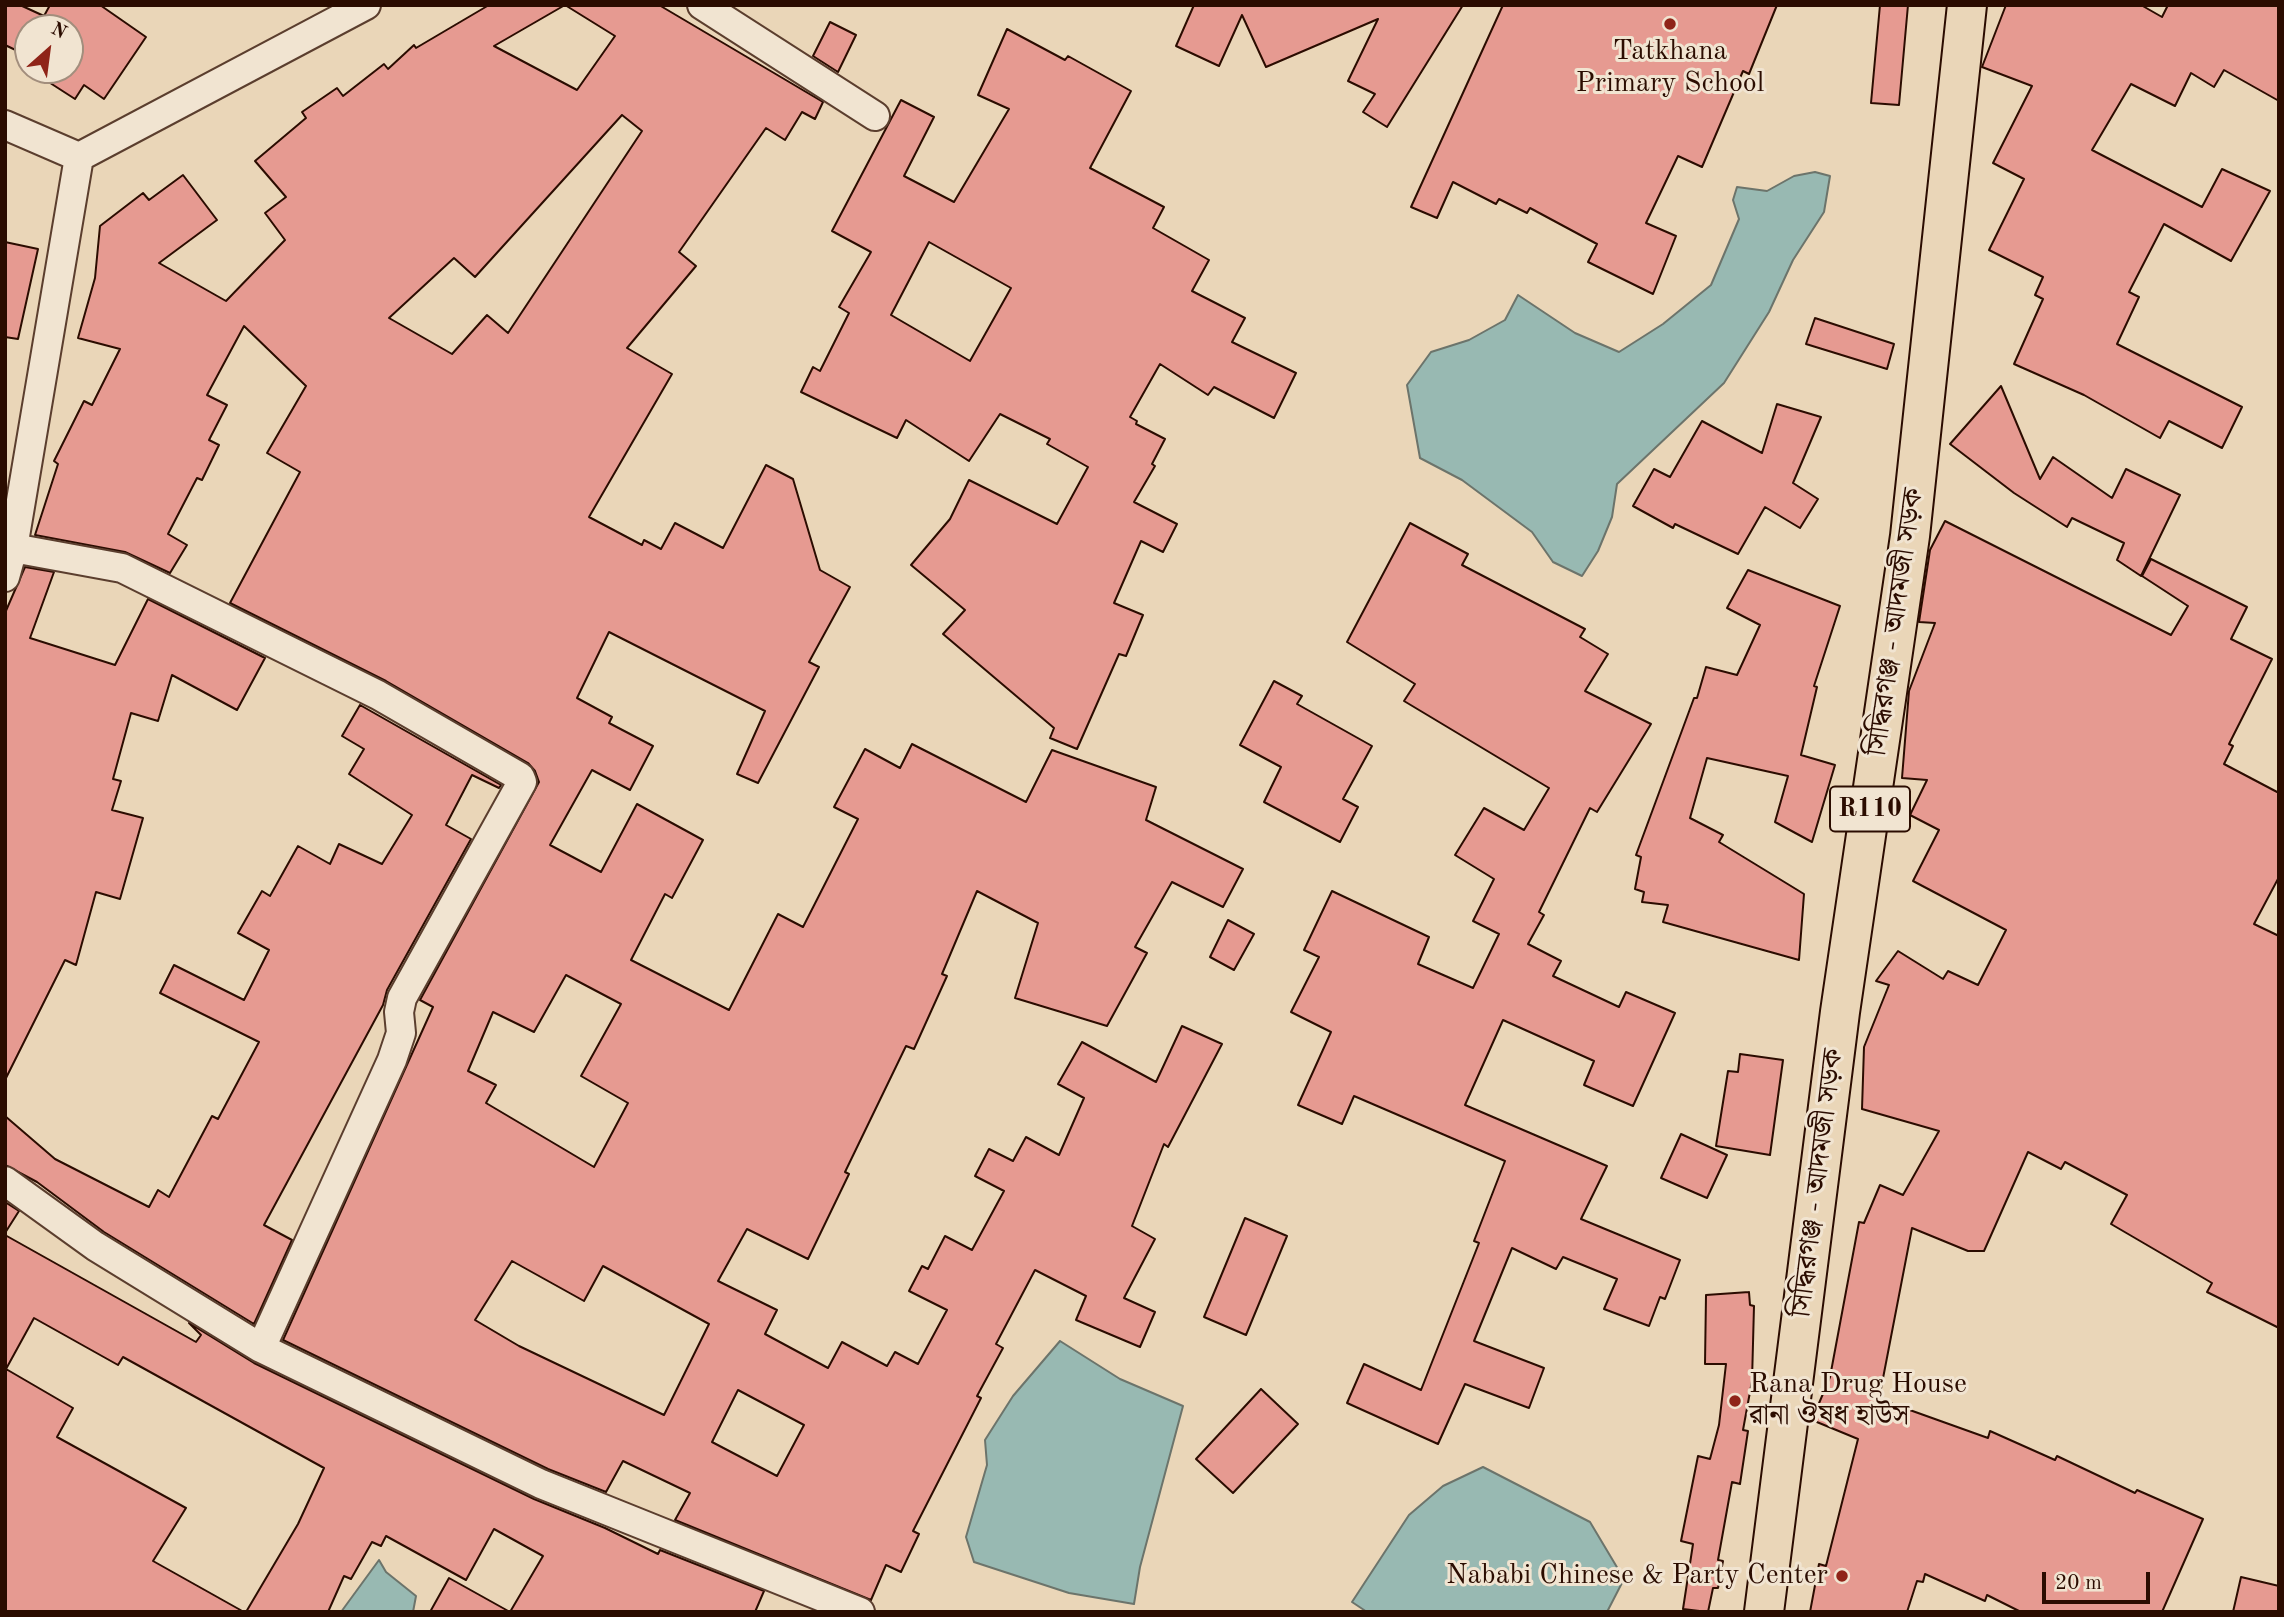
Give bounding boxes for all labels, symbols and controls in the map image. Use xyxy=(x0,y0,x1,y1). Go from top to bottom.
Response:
north arrow xyxy=(14,14,84,84)
marker: Tatkhana Primary School xyxy=(1662,16,1678,32)
text: N xyxy=(47,20,69,44)
place label: Tatkhana Primary School xyxy=(1576,35,1764,101)
street label: সিদ্ধিরগঞ্জ - আদমজী সড়ক xyxy=(1861,486,1931,758)
road number: R110 xyxy=(1830,786,1910,832)
street label: সিদ্ধিরগঞ্জ - আদমজী সড়ক xyxy=(1785,1047,1851,1319)
place label: Rana Drug House রানা ঔষধ হাউস xyxy=(1749,1368,1967,1434)
marker: Rana Drug House রানা ঔষধ হাউস xyxy=(1727,1393,1743,1409)
scale bar xyxy=(2046,1558,2154,1602)
place label: Nababi Chinese & Party Center xyxy=(1446,1559,1828,1593)
marker: Nababi Chinese & Party Center xyxy=(1834,1568,1850,1584)
text: 20 m xyxy=(2055,1573,2102,1594)

